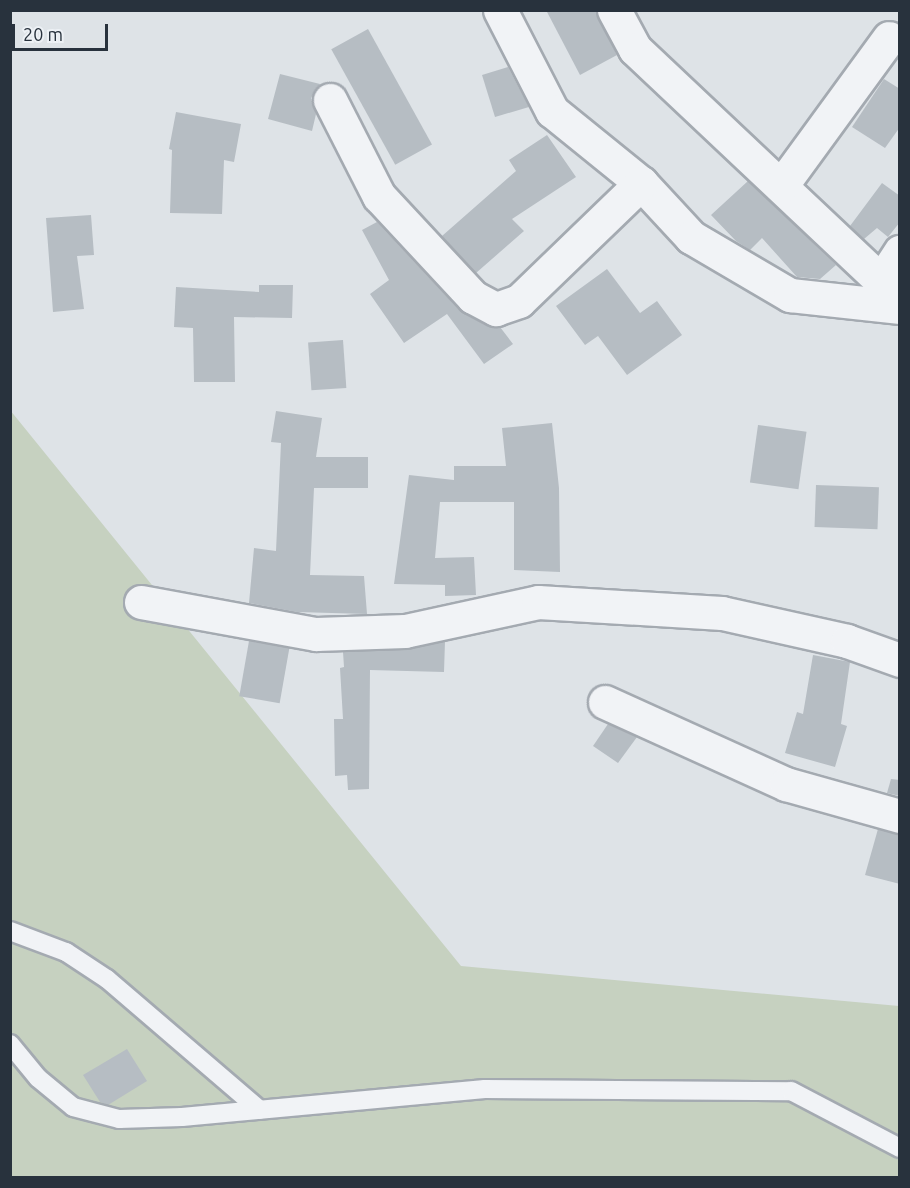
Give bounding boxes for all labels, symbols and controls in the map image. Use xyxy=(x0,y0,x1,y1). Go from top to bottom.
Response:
scale bar xyxy=(15,12,111,50)
text: 20 m xyxy=(23,24,63,44)

